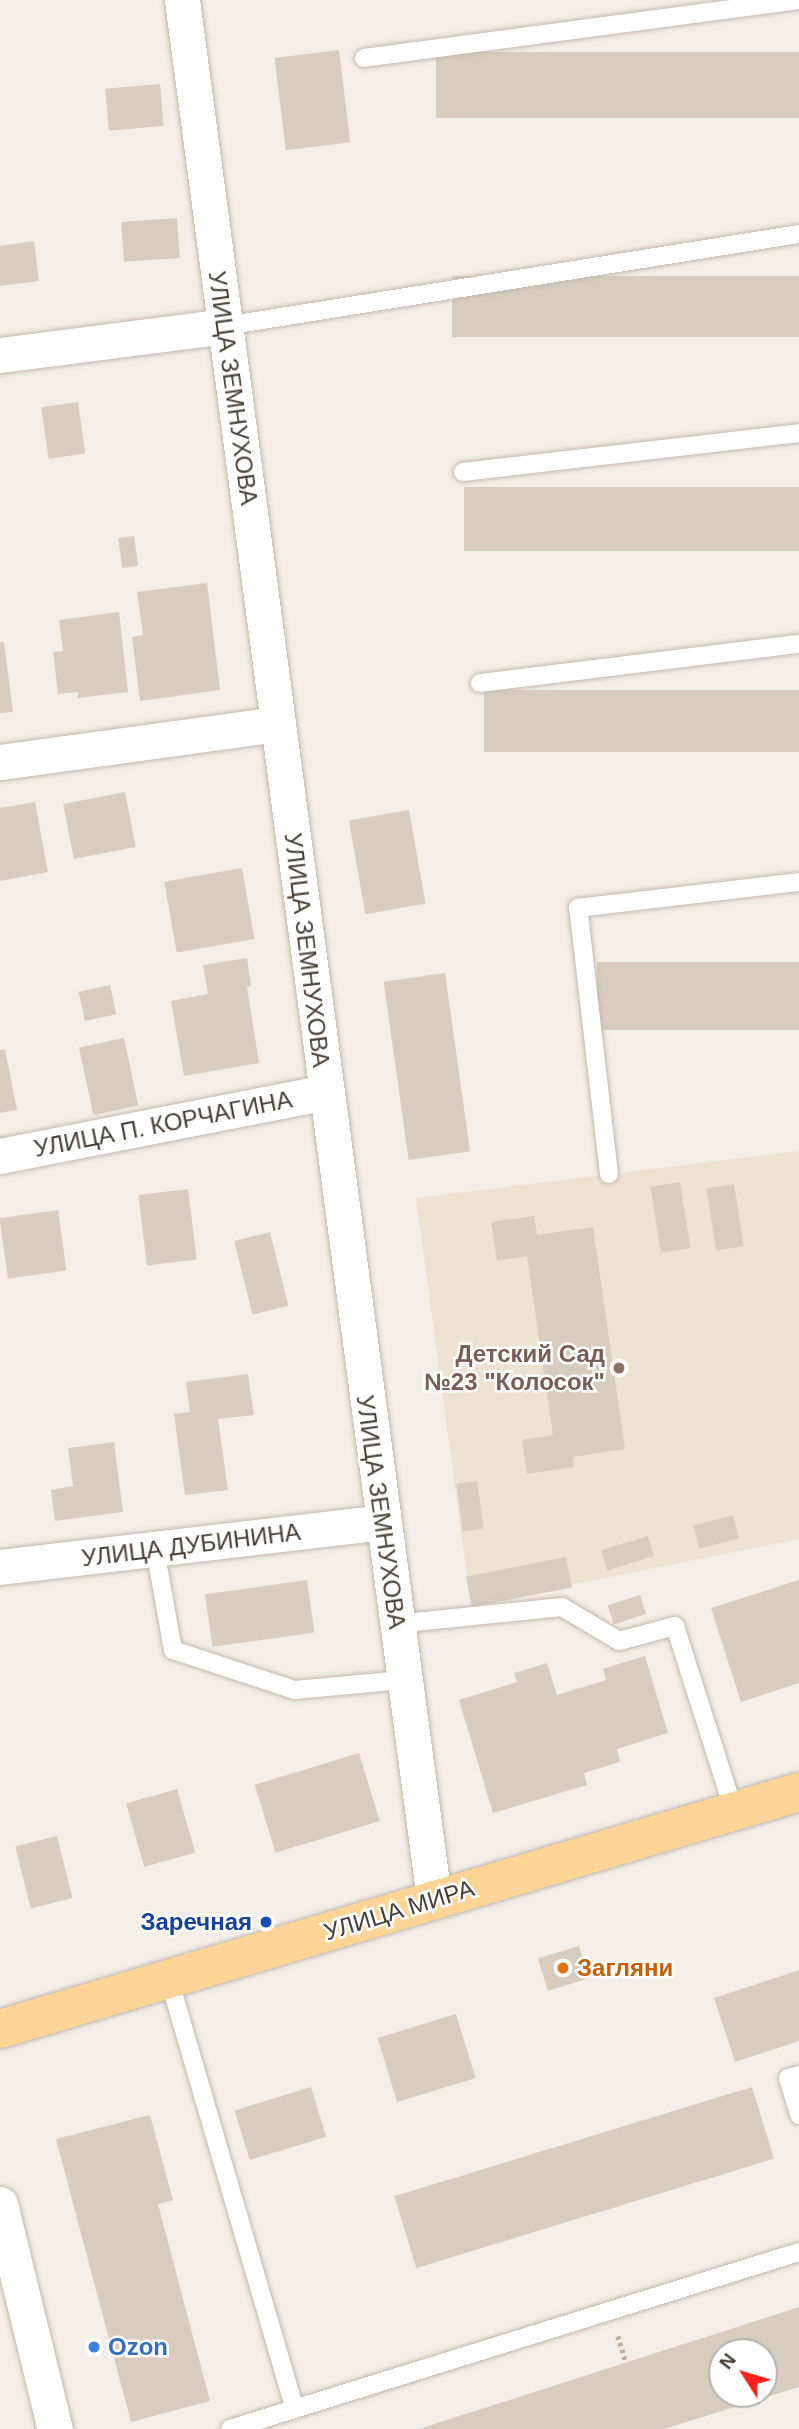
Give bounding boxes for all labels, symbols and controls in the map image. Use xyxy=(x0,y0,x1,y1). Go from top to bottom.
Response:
street label: УЛИЦА ЗЕМНУХОВА xyxy=(202,269,264,507)
street label: УЛИЦА ЗЕМНУХОВА xyxy=(278,831,336,1069)
street label: УЛИЦА П. КОРЧАГИНА xyxy=(31,1085,295,1163)
place label: Детский Сад №23 "Колосок" xyxy=(424,1340,605,1396)
marker: Детский Сад №23 "Колосок" xyxy=(611,1360,627,1376)
street label: УЛИЦА ЗЕМНУХОВА xyxy=(350,1393,412,1631)
street label: УЛИЦА ДУБИНИНА xyxy=(80,1517,302,1573)
street label: УЛИЦА МИРА xyxy=(320,1873,478,1947)
place label: Заречная xyxy=(140,1908,252,1936)
marker: Заречная xyxy=(258,1914,274,1930)
place label: Загляни xyxy=(577,1954,673,1982)
marker: Загляни xyxy=(555,1960,571,1976)
place label: Ozon xyxy=(108,2333,168,2361)
north arrow xyxy=(708,2338,778,2408)
marker: Ozon xyxy=(86,2339,102,2355)
text: N xyxy=(715,2349,740,2373)

